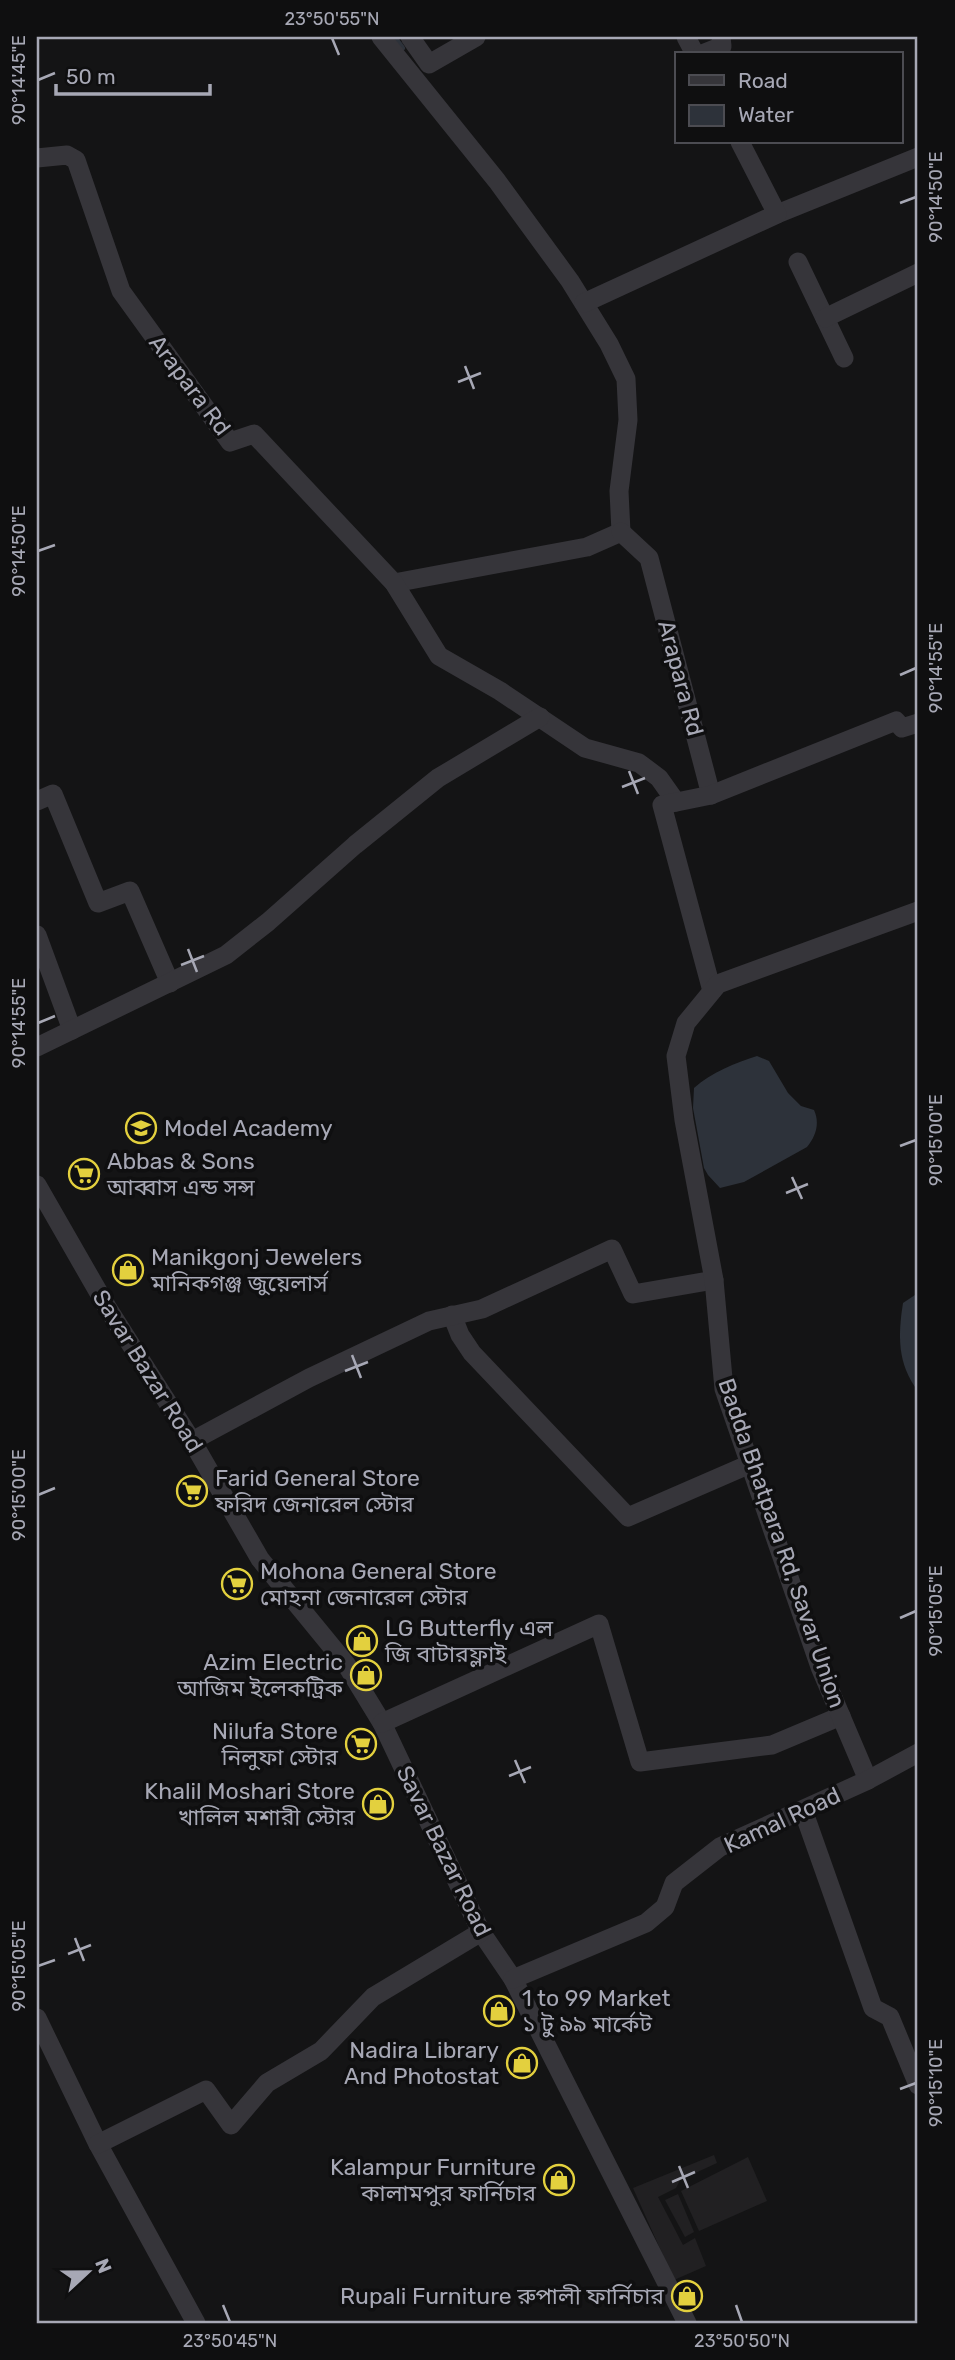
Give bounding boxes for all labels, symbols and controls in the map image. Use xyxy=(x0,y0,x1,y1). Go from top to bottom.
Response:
text: 23°50'55"N xyxy=(284,8,380,30)
text: 90°14'45"E xyxy=(8,35,30,125)
scale bar xyxy=(56,52,210,96)
legend xyxy=(675,52,902,144)
text: 50 m xyxy=(66,64,116,89)
text: Road xyxy=(738,68,788,93)
text: Water xyxy=(738,102,794,127)
text: 90°14'50"E xyxy=(925,151,947,243)
street label: Arapara Rd xyxy=(143,329,237,441)
text: 90°14'50"E xyxy=(8,505,30,597)
street label: Arapara Rd xyxy=(652,617,710,739)
text: 90°14'55"E xyxy=(925,623,947,713)
text: 90°14'55"E xyxy=(8,978,30,1068)
text: 90°15'00"E xyxy=(925,1094,947,1186)
school or university icon: Model Academy xyxy=(124,1111,158,1145)
place label: Model Academy xyxy=(164,1114,333,1142)
place label: Abbas & Sons আব্বাস এন্ড সন্স xyxy=(106,1147,256,1201)
supermarket icon: Abbas & Sons আব্বাস এন্ড সন্স xyxy=(67,1157,101,1191)
place label: Manikgonj Jewelers মানিকগঞ্জ জুয়েলার্স xyxy=(150,1243,362,1297)
shop icon: Manikgonj Jewelers মানিকগঞ্জ জুয়েলার্স xyxy=(111,1253,145,1287)
street label: Savar Bazar Road xyxy=(87,1285,209,1457)
street label: Badda Bhatpara Rd, Savar Union xyxy=(712,1375,852,1711)
text: 90°15'00"E xyxy=(8,1449,30,1541)
place label: Farid General Store ফরিদ জেনারেল স্টোর xyxy=(214,1464,420,1518)
supermarket icon: Farid General Store ফরিদ জেনারেল স্টোর xyxy=(175,1474,209,1508)
place label: Mohona General Store মোহনা জেনারেল স্টোর xyxy=(260,1557,497,1611)
text: 90°15'05"E xyxy=(925,1565,947,1657)
supermarket icon: Mohona General Store মোহনা জেনারেল স্টোর xyxy=(220,1567,254,1601)
place label: LG Butterfly এল জি বাটারফ্লাই xyxy=(384,1614,554,1668)
shop icon: LG Butterfly এল জি বাটারফ্লাই xyxy=(345,1624,379,1658)
place label: Azim Electric আজিম ইলেকট্রিক xyxy=(176,1648,343,1702)
shop icon: Azim Electric আজিম ইলেকট্রিক xyxy=(349,1658,383,1692)
place label: Nilufa Store নিলুফা স্টোর xyxy=(212,1717,338,1771)
supermarket icon: Nilufa Store নিলুফা স্টোর xyxy=(344,1727,378,1761)
street label: Savar Bazar Road xyxy=(391,1761,497,1941)
place label: Khalil Moshari Store খালিল মশারী স্টোর xyxy=(144,1777,355,1831)
street label: Kamal Road xyxy=(719,1781,845,1859)
shop icon: Khalil Moshari Store খালিল মশারী স্টোর xyxy=(361,1787,395,1821)
text: 90°15'05"E xyxy=(8,1920,30,2012)
place label: 1 to 99 Market ১ টু ৯৯ মার্কেট xyxy=(522,1984,671,2038)
shop icon: 1 to 99 Market ১ টু ৯৯ মার্কেট xyxy=(482,1994,516,2028)
place label: Nadira Library And Photostat xyxy=(344,2036,499,2090)
text: 90°15'10"E xyxy=(925,2039,947,2127)
shop icon: Nadira Library And Photostat xyxy=(505,2046,539,2080)
place label: Kalampur Furniture কালামপুর ফার্নিচার xyxy=(330,2153,536,2207)
shop icon: Kalampur Furniture কালামপুর ফার্নিচার xyxy=(542,2163,576,2197)
north arrow xyxy=(52,2238,122,2308)
text: N xyxy=(90,2255,117,2276)
shop icon: Rupali Furniture রুপালী ফার্নিচার xyxy=(670,2279,704,2313)
place label: Rupali Furniture রুপালী ফার্নিচার xyxy=(340,2282,664,2310)
text: 23°50'45"N xyxy=(183,2330,277,2352)
text: 23°50'50"N xyxy=(694,2330,790,2352)

